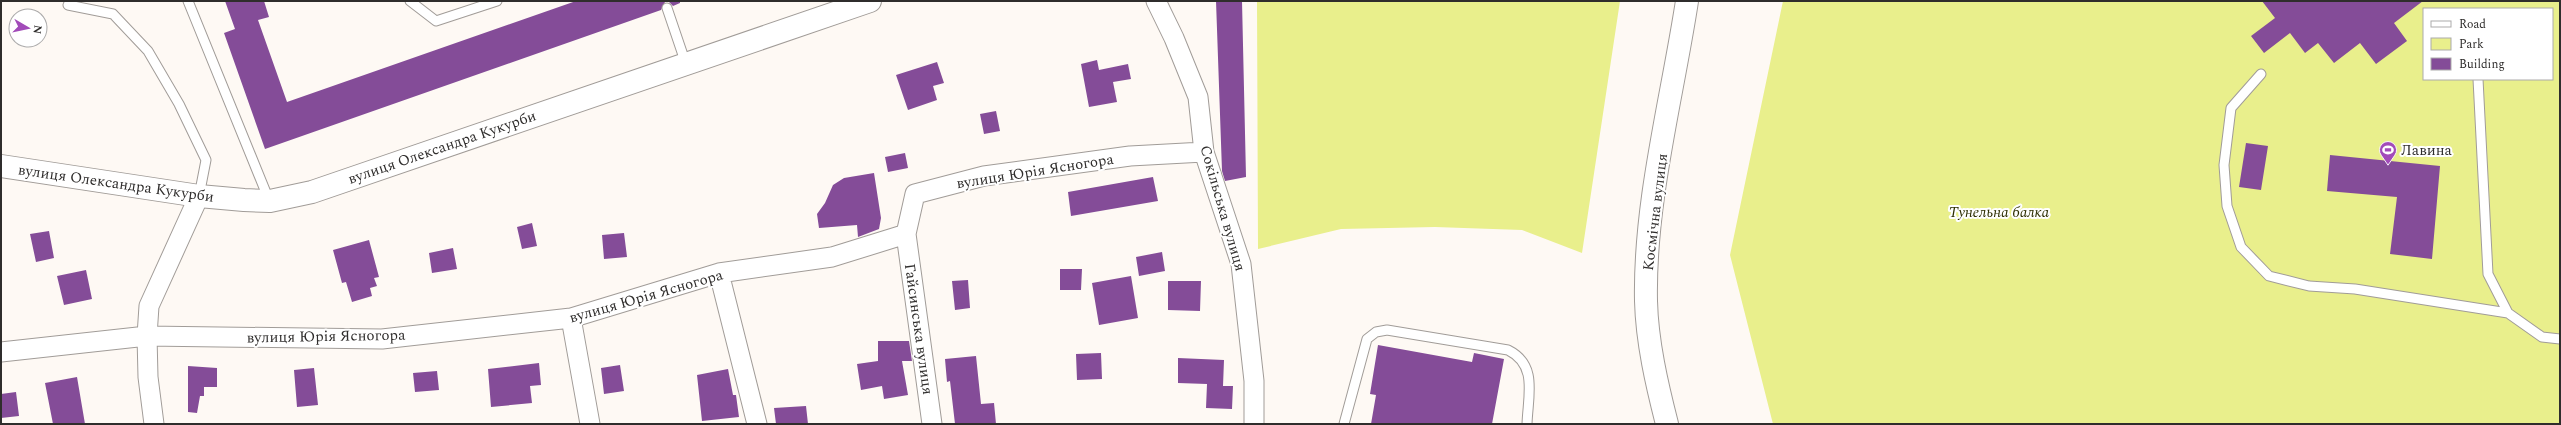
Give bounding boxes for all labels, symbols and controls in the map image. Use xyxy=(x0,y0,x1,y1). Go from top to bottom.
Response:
north arrow xyxy=(8,8,48,48)
legend xyxy=(2423,8,2553,80)
text: Road xyxy=(2459,15,2486,34)
text: N xyxy=(28,24,46,35)
text: Park xyxy=(2459,35,2484,54)
text: Building xyxy=(2459,55,2505,74)
street label: вулиця Олександра Кукурби xyxy=(345,104,539,191)
place label: Лавина xyxy=(2401,139,2453,162)
sports icon: Лавина xyxy=(2378,140,2398,165)
street label: Сокільська вулиця xyxy=(1194,142,1251,274)
street label: вулиця Юрія Ясногора xyxy=(955,148,1116,195)
street label: Космічна вулиця xyxy=(1637,152,1674,272)
street label: вулиця Олександра Кукурби xyxy=(16,158,215,209)
park label: Тунельна балка xyxy=(1949,201,2050,224)
street label: Гайсинська вулиця xyxy=(898,262,939,396)
street label: вулиця Юрія Ясногора xyxy=(567,263,726,329)
street label: вулиця Юрія Ясногора xyxy=(246,324,406,349)

